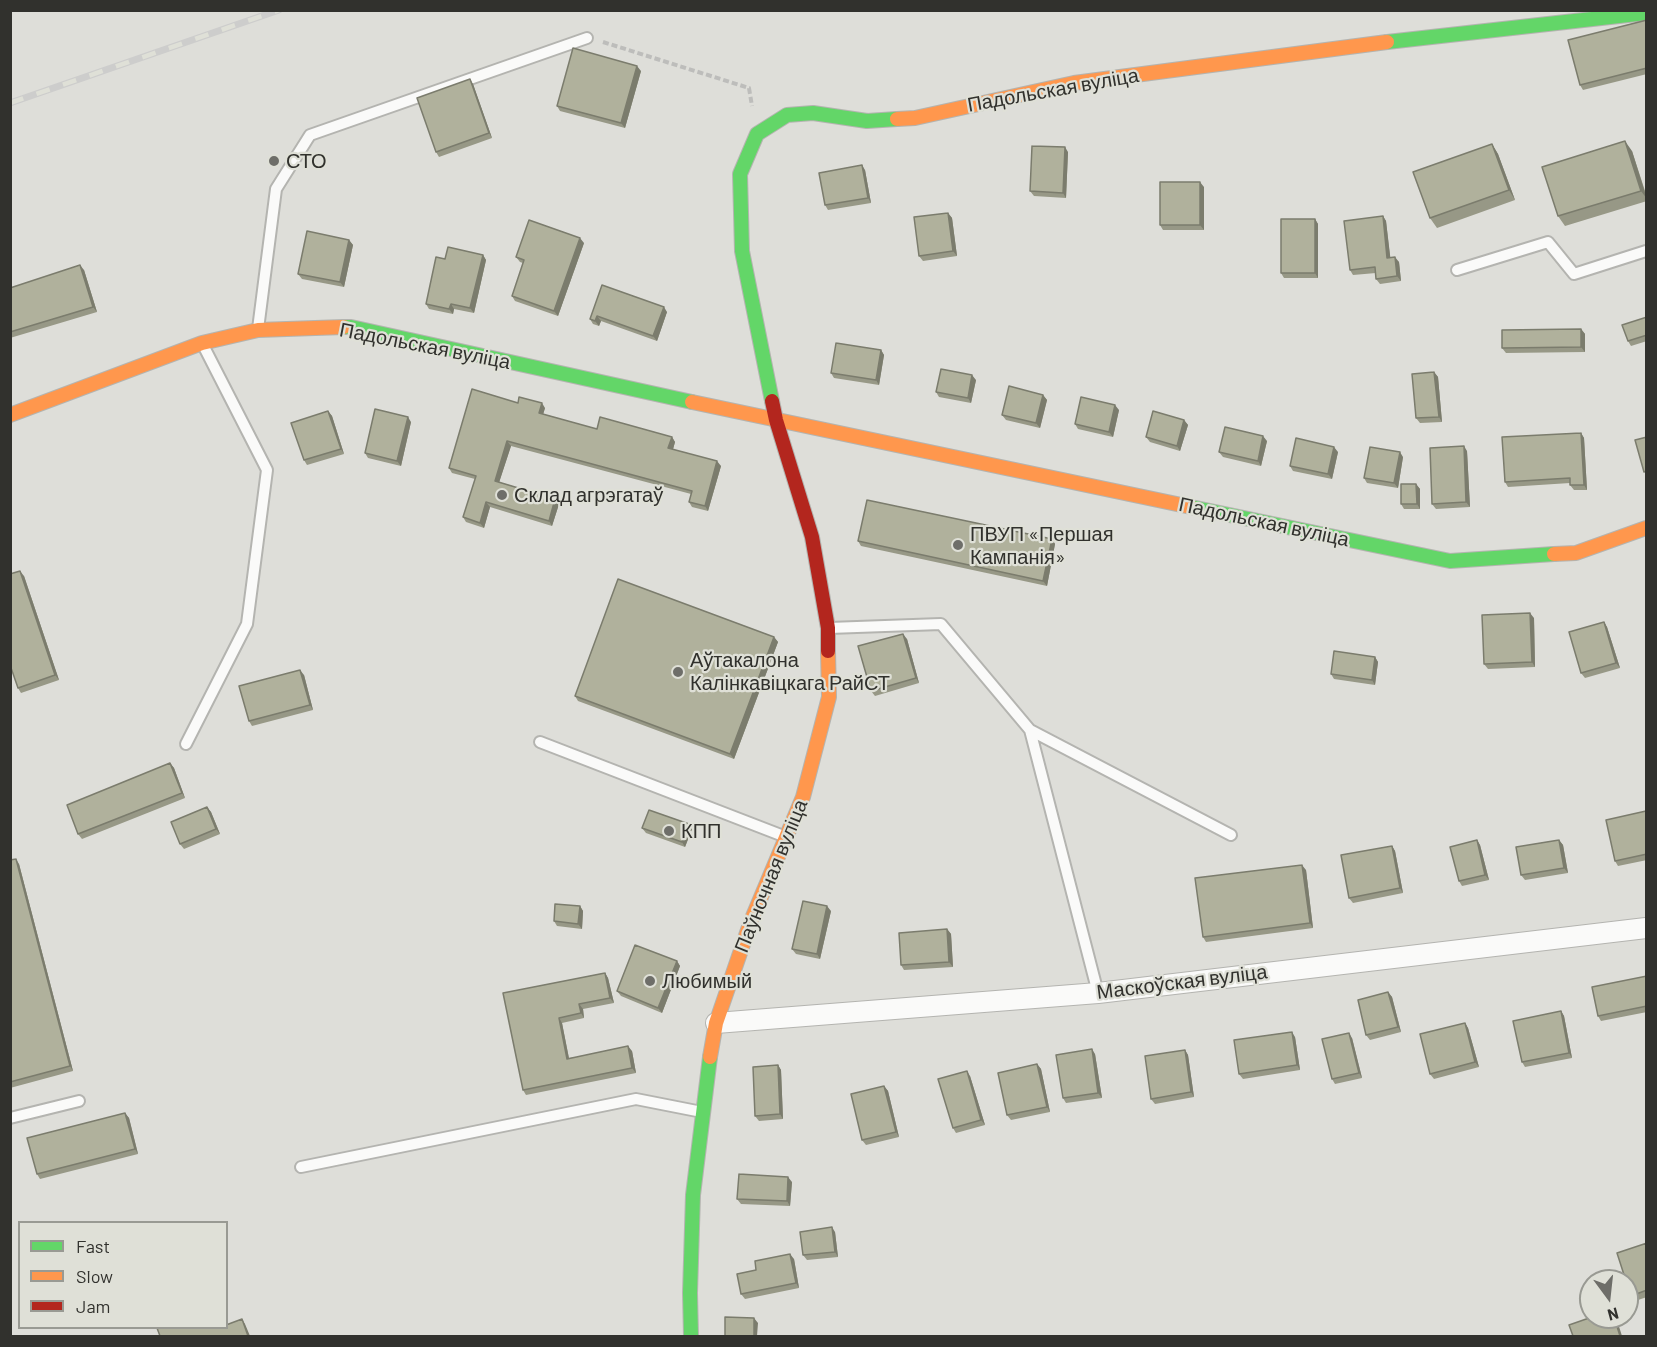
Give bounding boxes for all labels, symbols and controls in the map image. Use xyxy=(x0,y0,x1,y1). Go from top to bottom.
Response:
street label: Падольская вуліца xyxy=(965,63,1141,117)
place label: СТО xyxy=(286,149,327,173)
marker: СТО xyxy=(267,154,281,168)
street label: Падольская вуліца xyxy=(338,318,512,374)
place label: Склад агрэгатаў xyxy=(514,483,663,507)
marker: Склад агрэгатаў xyxy=(495,488,509,502)
street label: Падольская вуліца xyxy=(1177,492,1351,552)
place label: ПВУП «Першая Кампанія» xyxy=(970,522,1114,569)
marker: ПВУП «Першая Кампанія» xyxy=(951,538,965,552)
place label: Аўтакалона Калінкавіцкага РайСТ xyxy=(690,648,890,695)
marker: Аўтакалона Калінкавіцкага РайСТ xyxy=(671,665,685,679)
street label: Паўночная вуліца xyxy=(729,796,813,956)
place label: КПП xyxy=(681,819,721,843)
marker: КПП xyxy=(662,824,676,838)
street label: Маскоўская вуліца xyxy=(1095,960,1269,1004)
place label: Любимый xyxy=(662,969,752,993)
marker: Любимый xyxy=(643,974,657,988)
legend xyxy=(18,1221,228,1329)
text: Fast xyxy=(76,1235,110,1257)
text: Slow xyxy=(76,1265,113,1287)
north arrow xyxy=(1579,1269,1639,1329)
text: Jam xyxy=(76,1295,110,1317)
text: N xyxy=(1606,1304,1621,1325)

